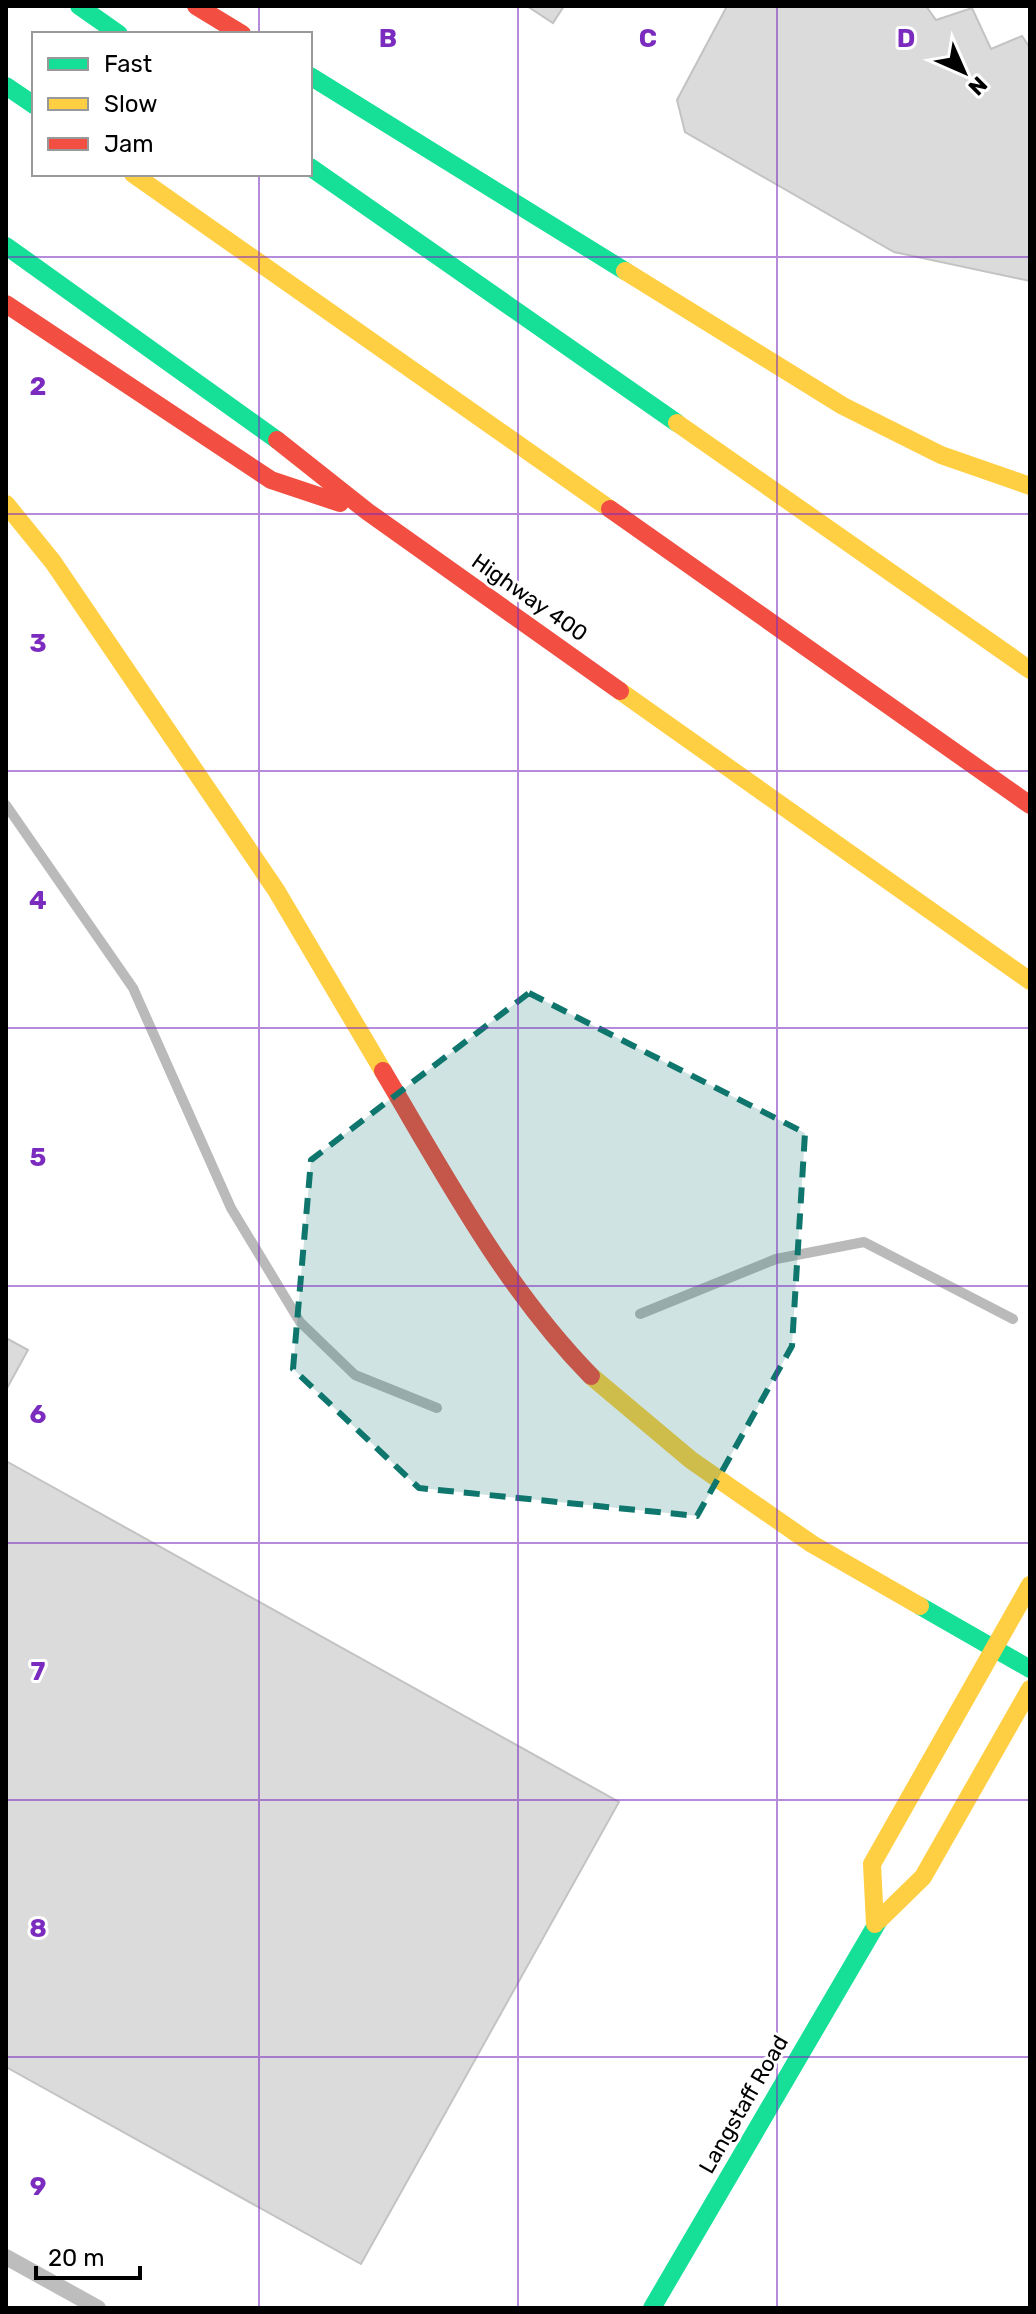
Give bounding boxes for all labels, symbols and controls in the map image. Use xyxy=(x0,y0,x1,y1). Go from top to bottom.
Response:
text: B xyxy=(379,23,397,54)
text: C xyxy=(639,23,657,54)
text: D xyxy=(897,23,915,54)
legend xyxy=(32,32,312,176)
north arrow xyxy=(924,32,1004,112)
text: Fast xyxy=(104,50,152,78)
text: N xyxy=(963,71,993,101)
text: Slow xyxy=(104,90,157,118)
text: Jam xyxy=(104,130,154,158)
text: 2 xyxy=(30,371,46,402)
street label: Highway 400 xyxy=(467,548,593,647)
text: 3 xyxy=(29,628,47,659)
text: 4 xyxy=(29,885,47,916)
text: 5 xyxy=(30,1142,46,1173)
text: 6 xyxy=(30,1399,47,1430)
text: 7 xyxy=(31,1656,46,1687)
text: 8 xyxy=(29,1913,47,1944)
street label: Langstaff Road xyxy=(693,2030,794,2178)
text: 9 xyxy=(30,2171,46,2202)
scale bar xyxy=(36,2230,140,2280)
text: 20 m xyxy=(48,2244,105,2272)

